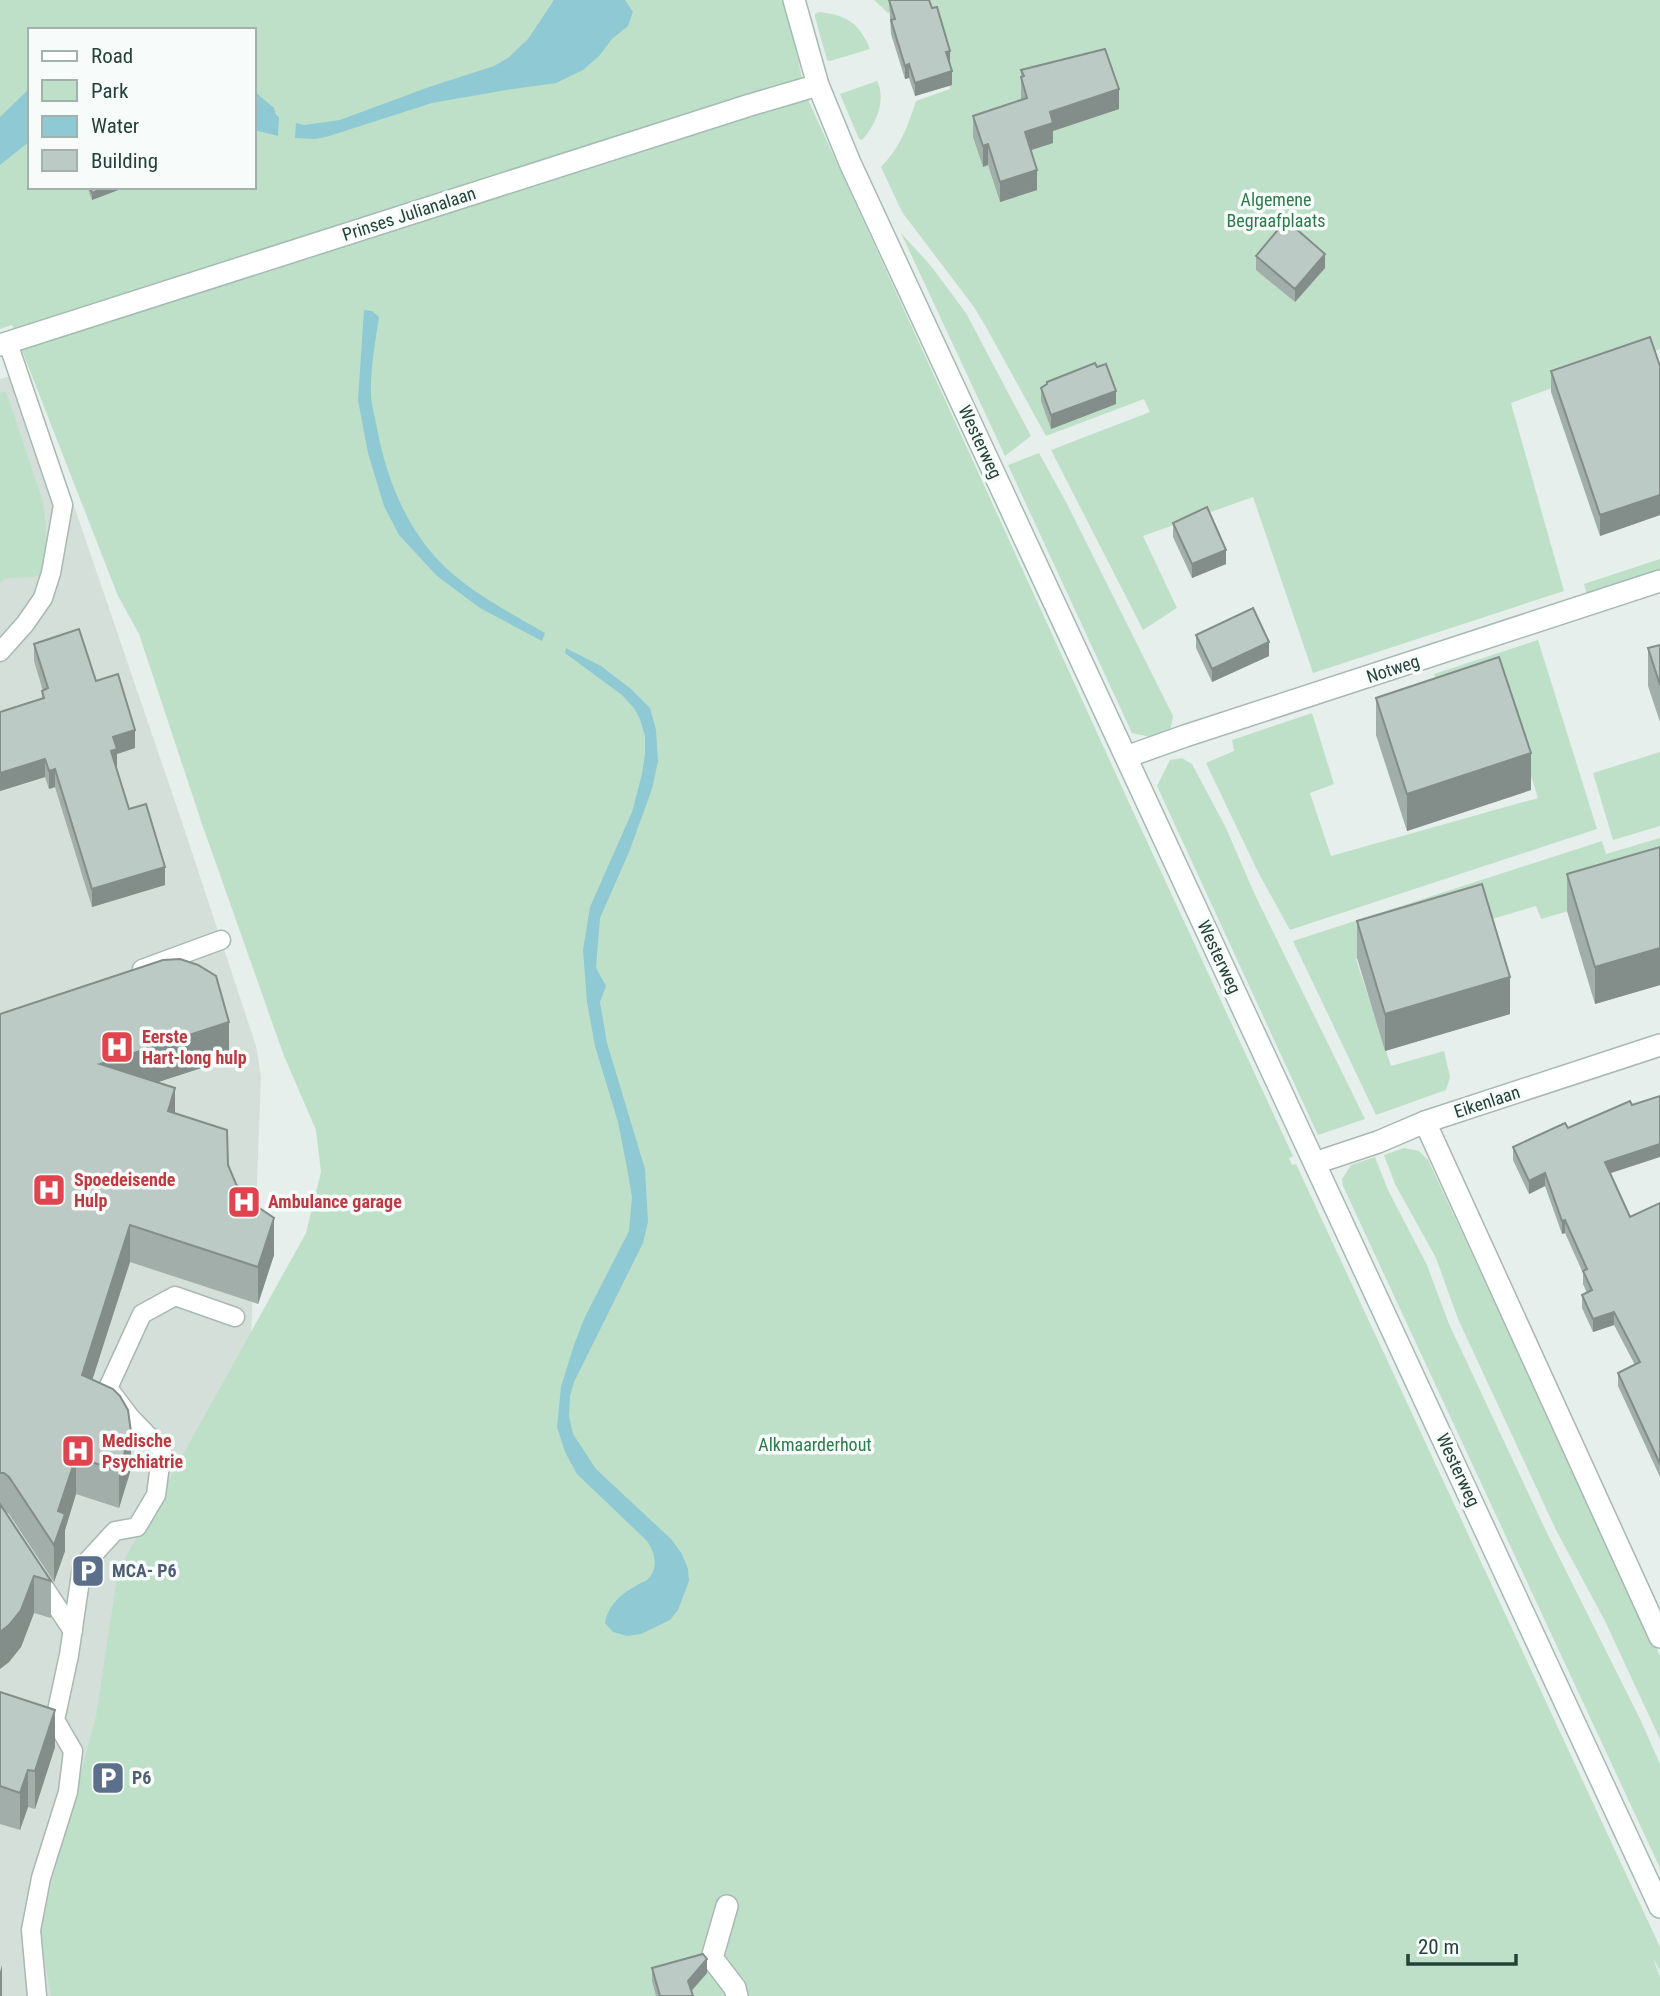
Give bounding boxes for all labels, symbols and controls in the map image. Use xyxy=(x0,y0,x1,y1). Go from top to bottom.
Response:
legend xyxy=(28,28,256,189)
text: Road xyxy=(91,44,133,68)
text: Park xyxy=(91,79,129,103)
text: Water xyxy=(91,114,139,138)
text: Building xyxy=(91,149,158,173)
street label: Prinses Julianalaan xyxy=(339,182,478,245)
park label: Algemene Begraafplaats xyxy=(1227,189,1326,231)
street label: Westerweg xyxy=(954,402,1007,482)
street label: Notweg xyxy=(1364,650,1422,687)
street label: Westerweg xyxy=(1193,917,1246,997)
place label: Eerste Hart-long hulp xyxy=(142,1026,247,1068)
hospital icon: Eerste Hart-long hulp xyxy=(98,1028,136,1066)
street label: Eikenlaan xyxy=(1451,1081,1523,1122)
place label: Spoedeisende Hulp xyxy=(74,1169,176,1211)
hospital icon: Spoedeisende Hulp xyxy=(30,1171,68,1209)
hospital icon: Ambulance garage xyxy=(225,1183,263,1221)
place label: Ambulance garage xyxy=(268,1191,402,1212)
place label: Medische Psychiatrie xyxy=(102,1430,183,1472)
street label: Westerweg xyxy=(1432,1430,1485,1510)
hospital icon: Medische Psychiatrie xyxy=(59,1432,97,1470)
park label: Alkmaarderhout xyxy=(758,1434,872,1455)
parking icon: MCA- P6 xyxy=(69,1552,107,1590)
place label: MCA- P6 xyxy=(112,1560,177,1581)
parking icon: P6 xyxy=(89,1759,127,1797)
place label: P6 xyxy=(132,1767,151,1788)
scale bar xyxy=(1408,1923,1516,1967)
text: 20 m xyxy=(1418,1935,1459,1959)

